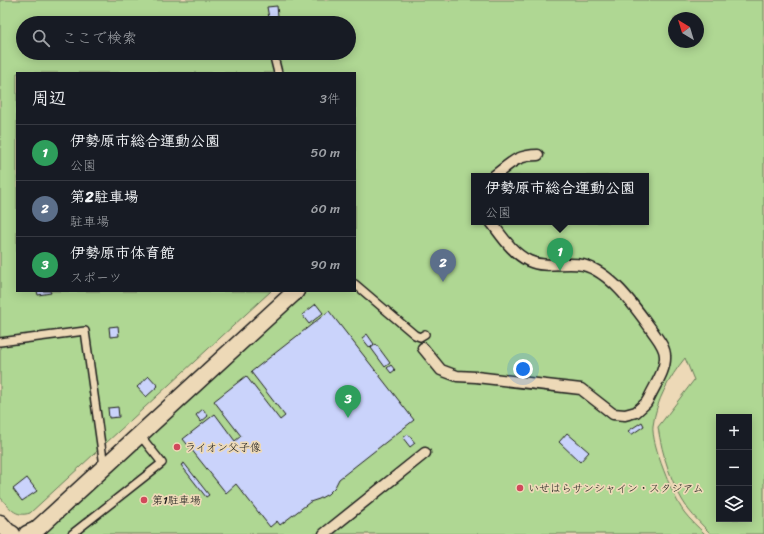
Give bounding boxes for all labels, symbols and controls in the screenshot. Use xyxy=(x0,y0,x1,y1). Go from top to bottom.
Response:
north arrow xyxy=(668,12,704,48)
search box xyxy=(16,16,356,60)
text: ここで検索 xyxy=(62,25,137,51)
icon: search xyxy=(30,27,52,49)
text: 周辺 xyxy=(32,83,66,113)
text: 3件 xyxy=(320,87,340,110)
text: 伊勢原市総合運動公園 xyxy=(70,128,220,154)
text: 1 xyxy=(42,141,48,164)
text: 50 m xyxy=(310,141,340,164)
text: 公園 xyxy=(70,154,96,177)
popup xyxy=(471,173,649,225)
text: 伊勢原市総合運動公園 xyxy=(485,175,635,201)
text: 第2駐車場 xyxy=(70,184,139,210)
text: 2 xyxy=(41,197,49,220)
text: 60 m xyxy=(311,197,340,220)
text: 公園 xyxy=(485,201,511,224)
text: 駐車場 xyxy=(70,210,109,233)
pin: 1 xyxy=(547,238,573,271)
text: 伊勢原市体育館 xyxy=(70,240,175,266)
pin: 2 xyxy=(430,249,456,282)
text: 3 xyxy=(41,253,49,276)
text: 90 m xyxy=(310,253,340,276)
text: スポーツ xyxy=(70,266,122,289)
your location xyxy=(513,359,533,379)
pin: 3 xyxy=(335,385,361,418)
map controls xyxy=(716,414,752,522)
button: + xyxy=(716,414,752,450)
place label: ライオン父子像 xyxy=(185,438,261,457)
marker: ライオン父子像 xyxy=(172,442,182,452)
button: − xyxy=(716,450,752,486)
place label: いせはらサンシャイン・スタジアム xyxy=(528,479,704,498)
marker: いせはらサンシャイン・スタジアム xyxy=(515,483,525,493)
button: layers xyxy=(716,486,752,522)
place label: 第1駐車場 xyxy=(152,491,201,510)
marker: 第1駐車場 xyxy=(139,495,149,505)

